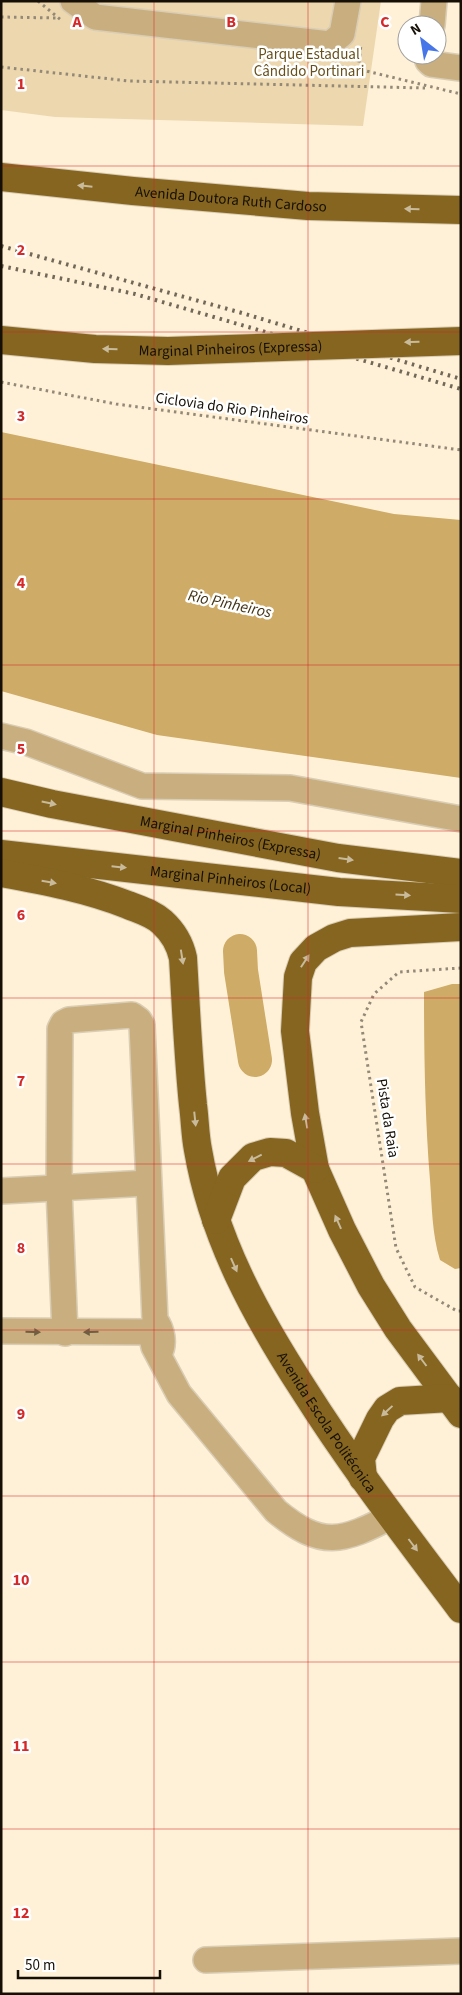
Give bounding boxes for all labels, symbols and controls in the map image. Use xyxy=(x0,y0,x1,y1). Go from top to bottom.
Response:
text: A xyxy=(71,11,82,33)
text: B xyxy=(226,11,236,33)
text: C xyxy=(380,11,390,33)
north arrow xyxy=(397,15,447,65)
text: N xyxy=(407,19,425,41)
park label: Parque Estadual Cândido Portinari xyxy=(254,44,364,82)
text: 1 xyxy=(17,73,25,95)
street label: Avenida Doutora Ruth Cardoso xyxy=(134,181,327,217)
one-way arrow xyxy=(77,182,93,190)
one-way arrow xyxy=(404,205,420,213)
text: 2 xyxy=(17,239,25,261)
street label: Marginal Pinheiros (Expressa) xyxy=(138,336,323,362)
one-way arrow xyxy=(404,339,420,347)
one-way arrow xyxy=(101,345,117,353)
street label: Ciclovia do Rio Pinheiros xyxy=(154,387,310,430)
text: 3 xyxy=(17,405,25,427)
text: 4 xyxy=(17,572,26,594)
water label: Rio Pinheiros xyxy=(186,584,274,624)
text: 5 xyxy=(17,738,25,760)
one-way arrow xyxy=(41,799,56,807)
street label: Marginal Pinheiros (Expressa) xyxy=(138,811,323,866)
one-way arrow xyxy=(338,856,354,864)
street label: Marginal Pinheiros (Local) xyxy=(149,861,312,900)
one-way arrow xyxy=(112,863,128,871)
one-way arrow xyxy=(42,878,58,886)
one-way arrow xyxy=(395,892,411,900)
text: 6 xyxy=(17,904,25,926)
one-way arrow xyxy=(179,950,187,966)
one-way arrow xyxy=(301,955,310,968)
text: 7 xyxy=(17,1070,25,1092)
street label: Pista da Raia xyxy=(371,1077,404,1159)
one-way arrow xyxy=(191,1111,199,1127)
one-way arrow xyxy=(302,1113,310,1129)
one-way arrow xyxy=(247,1154,262,1162)
one-way arrow xyxy=(334,1215,342,1229)
text: 8 xyxy=(17,1237,25,1259)
one-way arrow xyxy=(230,1258,238,1272)
one-way arrow xyxy=(25,1328,41,1336)
one-way arrow xyxy=(82,1328,98,1336)
street label: Avenida Escola Politécnica xyxy=(271,1348,381,1497)
one-way arrow xyxy=(417,1353,427,1367)
text: 9 xyxy=(17,1403,25,1425)
one-way arrow xyxy=(382,1405,394,1417)
one-way arrow xyxy=(408,1538,418,1552)
text: 10 xyxy=(13,1569,29,1591)
text: 11 xyxy=(13,1735,29,1757)
text: 12 xyxy=(13,1902,29,1924)
scale bar xyxy=(18,1948,160,1980)
text: 50 m xyxy=(25,1955,55,1976)

